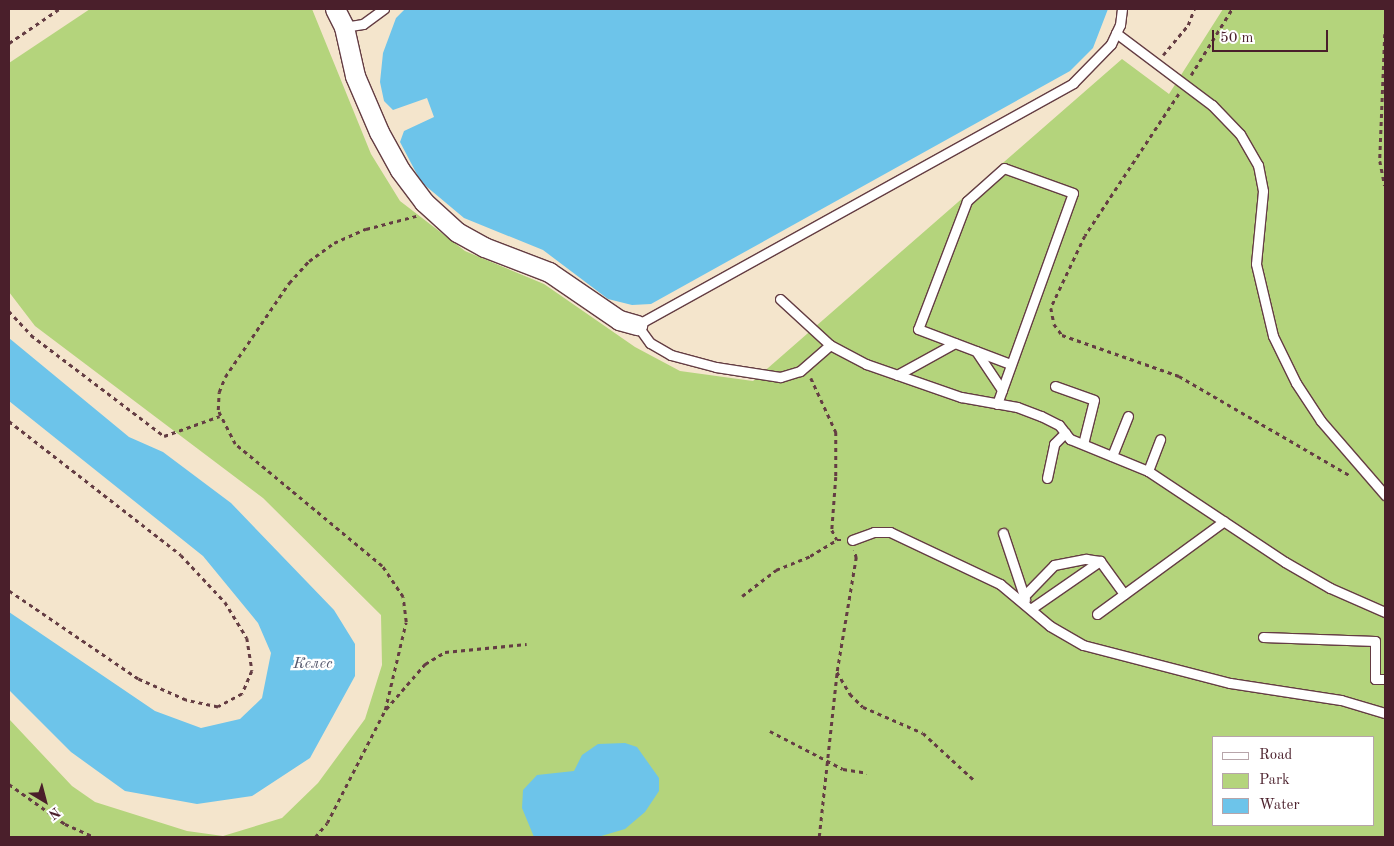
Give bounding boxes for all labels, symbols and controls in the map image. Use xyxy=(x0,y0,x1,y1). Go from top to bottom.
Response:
scale bar xyxy=(1214,20,1330,52)
text: 50 m xyxy=(1220,31,1254,46)
water label: Келес xyxy=(293,654,333,674)
legend xyxy=(1212,736,1374,826)
text: Road xyxy=(1259,748,1292,763)
text: Park xyxy=(1259,773,1290,788)
north arrow xyxy=(20,776,70,826)
text: Water xyxy=(1259,798,1300,813)
text: N xyxy=(46,804,63,822)

